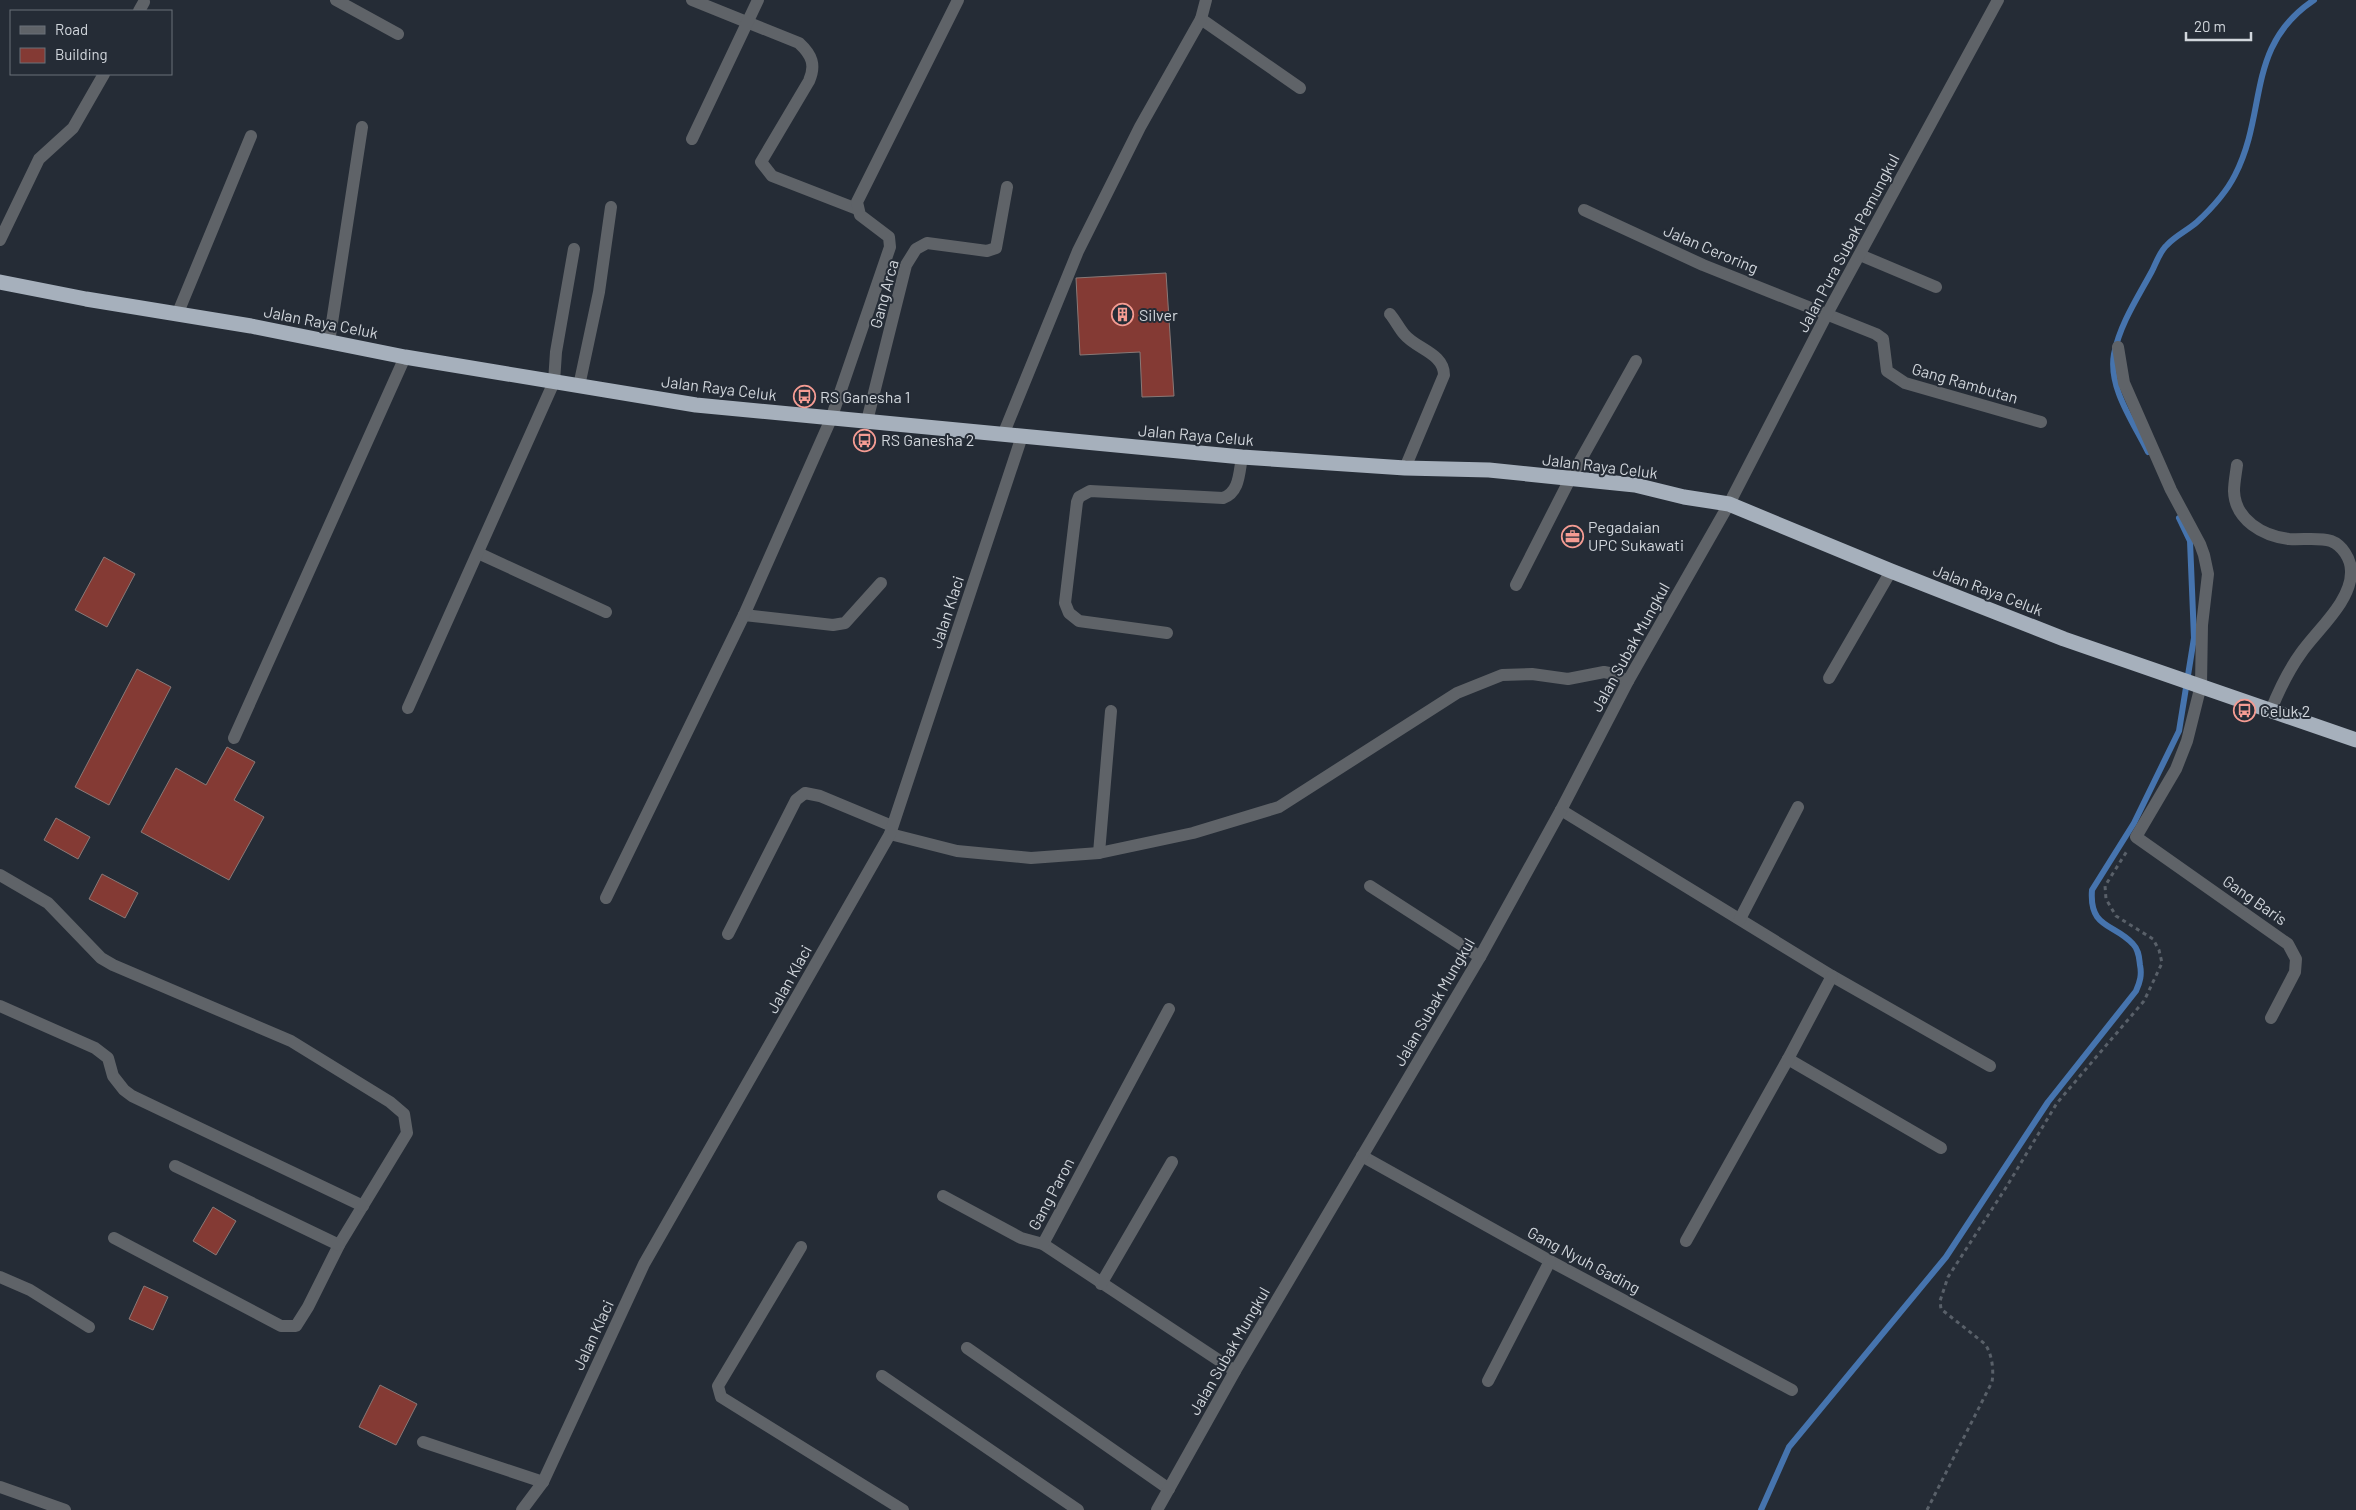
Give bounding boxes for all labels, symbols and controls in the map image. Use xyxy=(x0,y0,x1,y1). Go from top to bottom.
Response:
legend xyxy=(10,10,172,75)
scale bar xyxy=(2186,10,2251,42)
text: 20 m xyxy=(2194,17,2226,35)
text: Road xyxy=(55,20,88,38)
text: Building xyxy=(55,45,108,63)
street label: Jalan Pura Subak Pemungkul xyxy=(1792,150,1903,335)
street label: Jalan Ceroring xyxy=(1661,220,1761,277)
street label: Gang Arca xyxy=(865,257,902,330)
street label: Jalan Raya Celuk xyxy=(262,301,380,342)
building icon: Silver xyxy=(1111,303,1135,327)
place label: Silver xyxy=(1139,305,1178,324)
street label: Gang Rambutan xyxy=(1910,358,2020,407)
street label: Jalan Raya Celuk xyxy=(660,371,778,404)
bus stop icon: RS Ganesha 1 xyxy=(792,385,816,409)
place label: RS Ganesha 1 xyxy=(820,387,910,406)
street label: Jalan Raya Celuk xyxy=(1137,420,1255,449)
bus stop icon: RS Ganesha 2 xyxy=(853,428,877,452)
place label: RS Ganesha 2 xyxy=(881,430,974,449)
street label: Jalan Raya Celuk xyxy=(1541,449,1659,482)
place label: Pegadaian UPC Sukawati xyxy=(1588,517,1684,554)
office icon: Pegadaian UPC Sukawati xyxy=(1560,524,1584,548)
street label: Jalan Raya Celuk xyxy=(1931,560,2046,619)
street label: Jalan Klaci xyxy=(926,573,967,651)
street label: Jalan Subak Mungkul xyxy=(1586,579,1673,715)
bus stop icon: Celuk 2 xyxy=(2232,699,2256,723)
place label: Celuk 2 xyxy=(2260,701,2310,720)
street label: Gang Baris xyxy=(2220,871,2291,929)
street label: Jalan Subak Mungkul xyxy=(1389,934,1478,1069)
street label: Jalan Klaci xyxy=(762,941,815,1016)
street label: Gang Paron xyxy=(1024,1154,1077,1233)
street label: Gang Nyuh Gading xyxy=(1525,1222,1644,1297)
street label: Jalan Subak Mungkul xyxy=(1184,1283,1273,1418)
street label: Jalan Klaci xyxy=(568,1297,617,1373)

